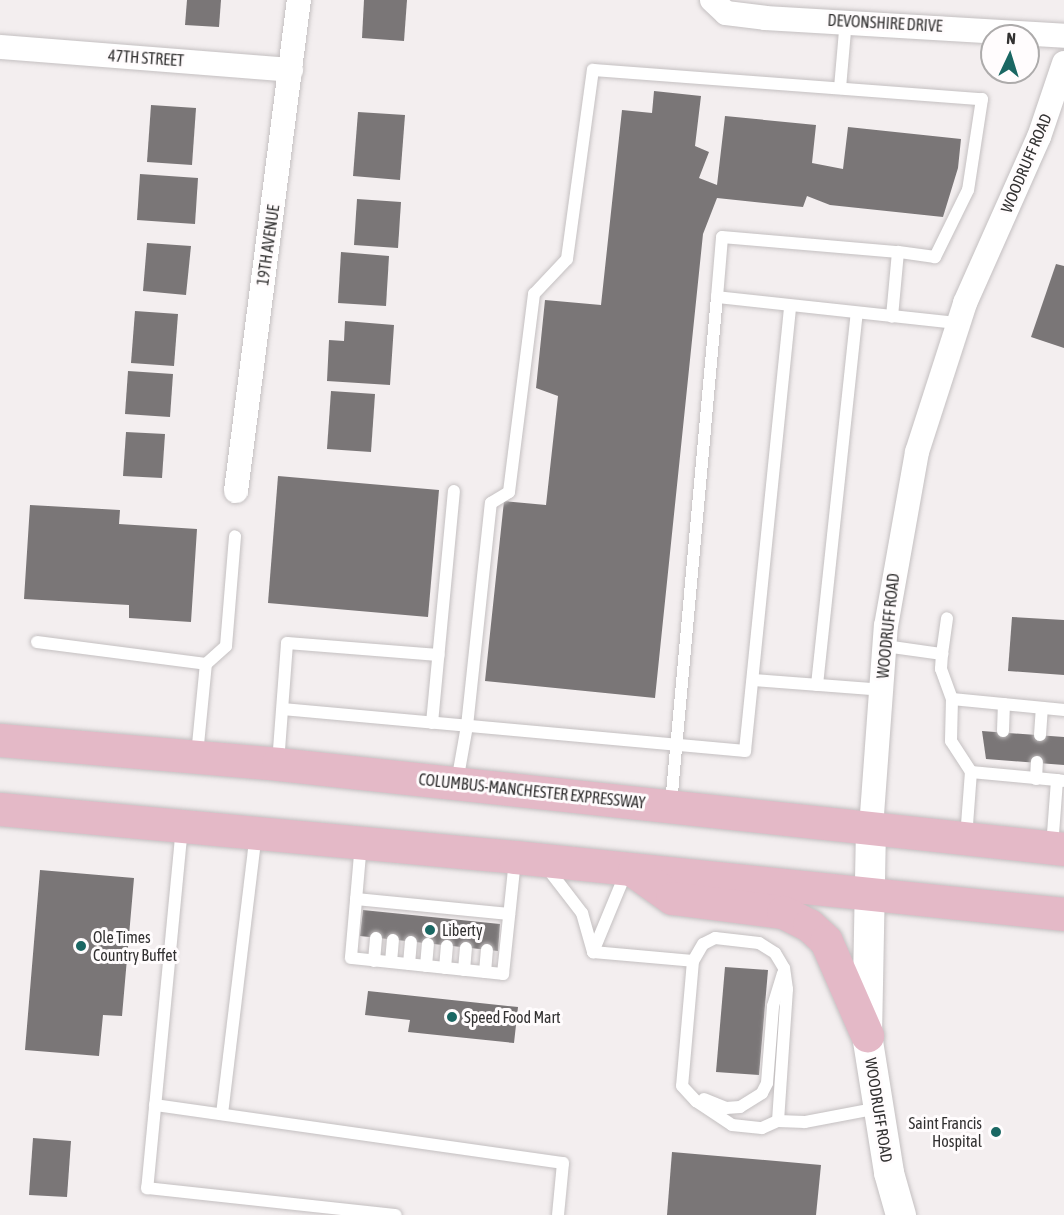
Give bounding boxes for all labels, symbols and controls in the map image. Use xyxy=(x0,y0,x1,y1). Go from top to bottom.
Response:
street label: DEVONSHIRE DRIVE xyxy=(827,10,943,36)
north arrow xyxy=(980,24,1040,84)
text: N xyxy=(1006,29,1016,47)
street label: 47TH STREET xyxy=(107,46,185,70)
street label: WOODRUFF ROAD xyxy=(997,111,1055,215)
street label: 19TH AVENUE xyxy=(253,203,283,287)
street label: WOODRUFF ROAD xyxy=(873,572,903,680)
street label: COLUMBUS-MANCHESTER EXPRESSWAY xyxy=(418,770,646,812)
place label: Liberty xyxy=(442,920,482,940)
marker: Liberty xyxy=(423,923,437,937)
place label: Ole Times Country Buffet xyxy=(93,927,177,965)
marker: Ole Times Country Buffet xyxy=(74,939,88,953)
place label: Speed Food Mart xyxy=(464,1007,561,1027)
marker: Speed Food Mart xyxy=(445,1010,459,1024)
street label: WOODRUFF ROAD xyxy=(861,1056,897,1164)
place label: Saint Francis Hospital xyxy=(909,1113,982,1151)
marker: Saint Francis Hospital xyxy=(987,1123,1005,1141)

